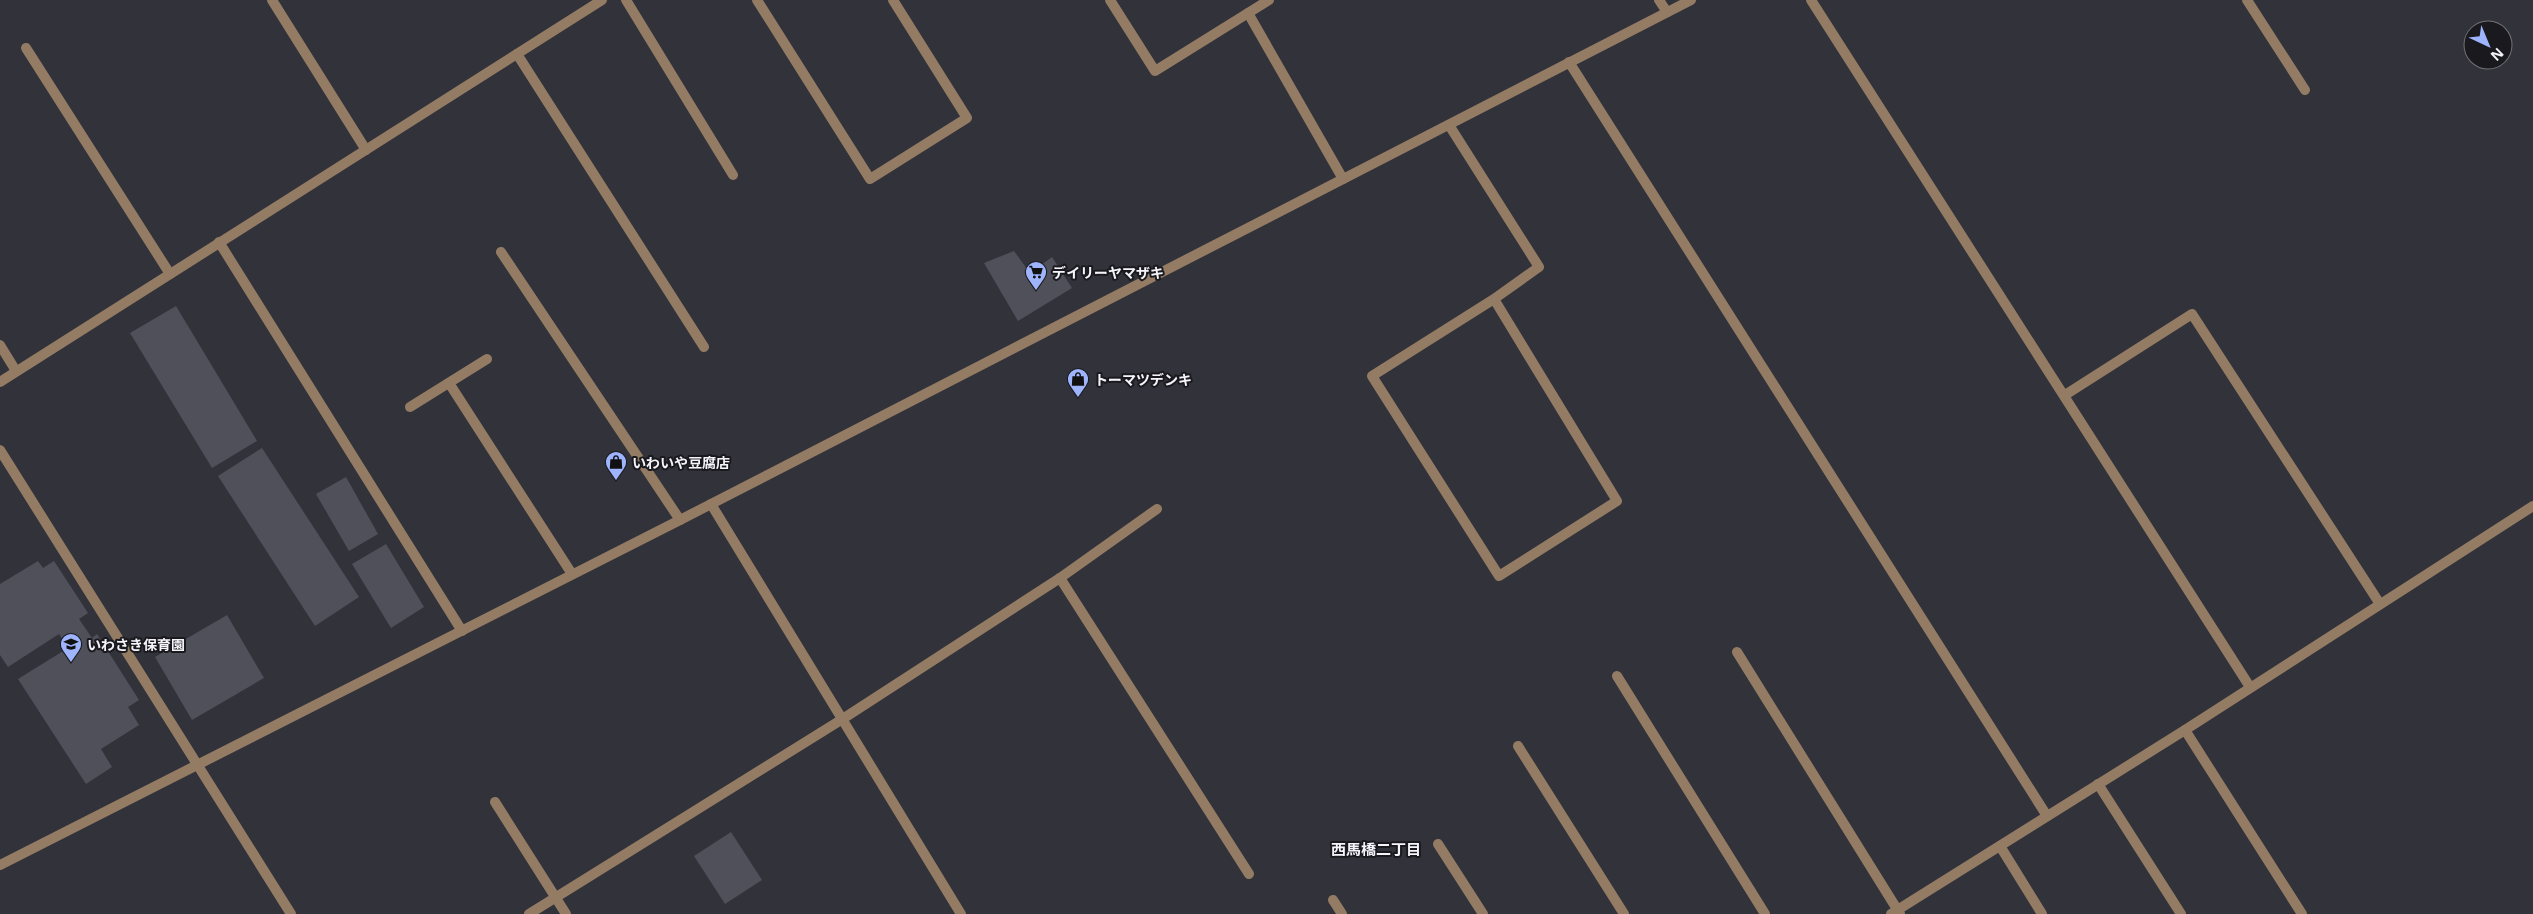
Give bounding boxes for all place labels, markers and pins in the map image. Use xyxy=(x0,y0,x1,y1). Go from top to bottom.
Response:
supermarket icon: デイリーヤマザキ xyxy=(1024,260,1048,291)
place label: デイリーヤマザキ xyxy=(1052,263,1164,282)
shop icon: トーマツデンキ xyxy=(1066,367,1090,398)
place label: トーマツデンキ xyxy=(1094,370,1192,389)
shop icon: いわいや豆腐店 xyxy=(604,450,628,481)
place label: いわいや豆腐店 xyxy=(632,453,730,472)
school or university icon: いわさき保育園 xyxy=(59,632,83,663)
place label: いわさき保育園 xyxy=(87,635,185,654)

